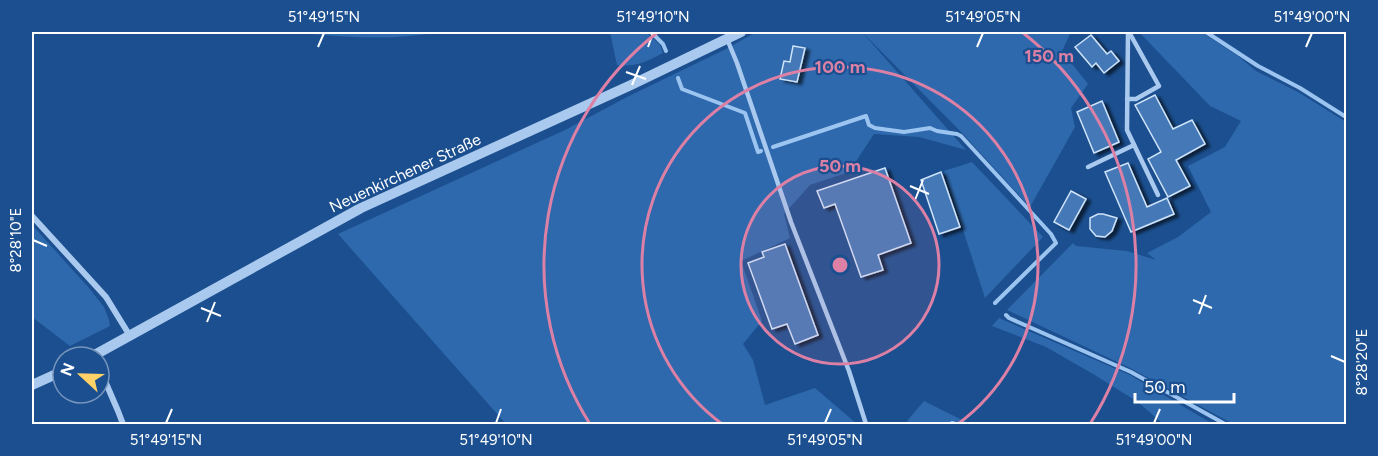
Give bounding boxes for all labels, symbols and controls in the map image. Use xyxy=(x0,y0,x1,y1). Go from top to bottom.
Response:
text: 51°49'15"N xyxy=(288,8,360,26)
text: 51°49'10"N xyxy=(616,8,690,26)
text: 51°49'05"N xyxy=(945,8,1021,26)
text: 51°49'00"N xyxy=(1274,8,1350,26)
text: 150 m xyxy=(1024,45,1074,67)
text: 100 m xyxy=(815,56,865,78)
street label: Neuenkirchener Straße xyxy=(326,129,484,217)
text: 50 m xyxy=(819,155,861,177)
text: 8°28'10"E xyxy=(7,208,25,272)
centre of rings xyxy=(830,255,850,275)
text: 8°28'20"E xyxy=(1353,328,1371,396)
north arrow xyxy=(51,345,111,405)
text: N xyxy=(56,360,79,379)
scale bar xyxy=(1135,366,1234,404)
text: 50 m xyxy=(1144,376,1186,398)
text: 51°49'15"N xyxy=(130,431,202,449)
text: 51°49'10"N xyxy=(459,431,533,449)
text: 51°49'05"N xyxy=(787,431,863,449)
text: 51°49'00"N xyxy=(1116,431,1192,449)

